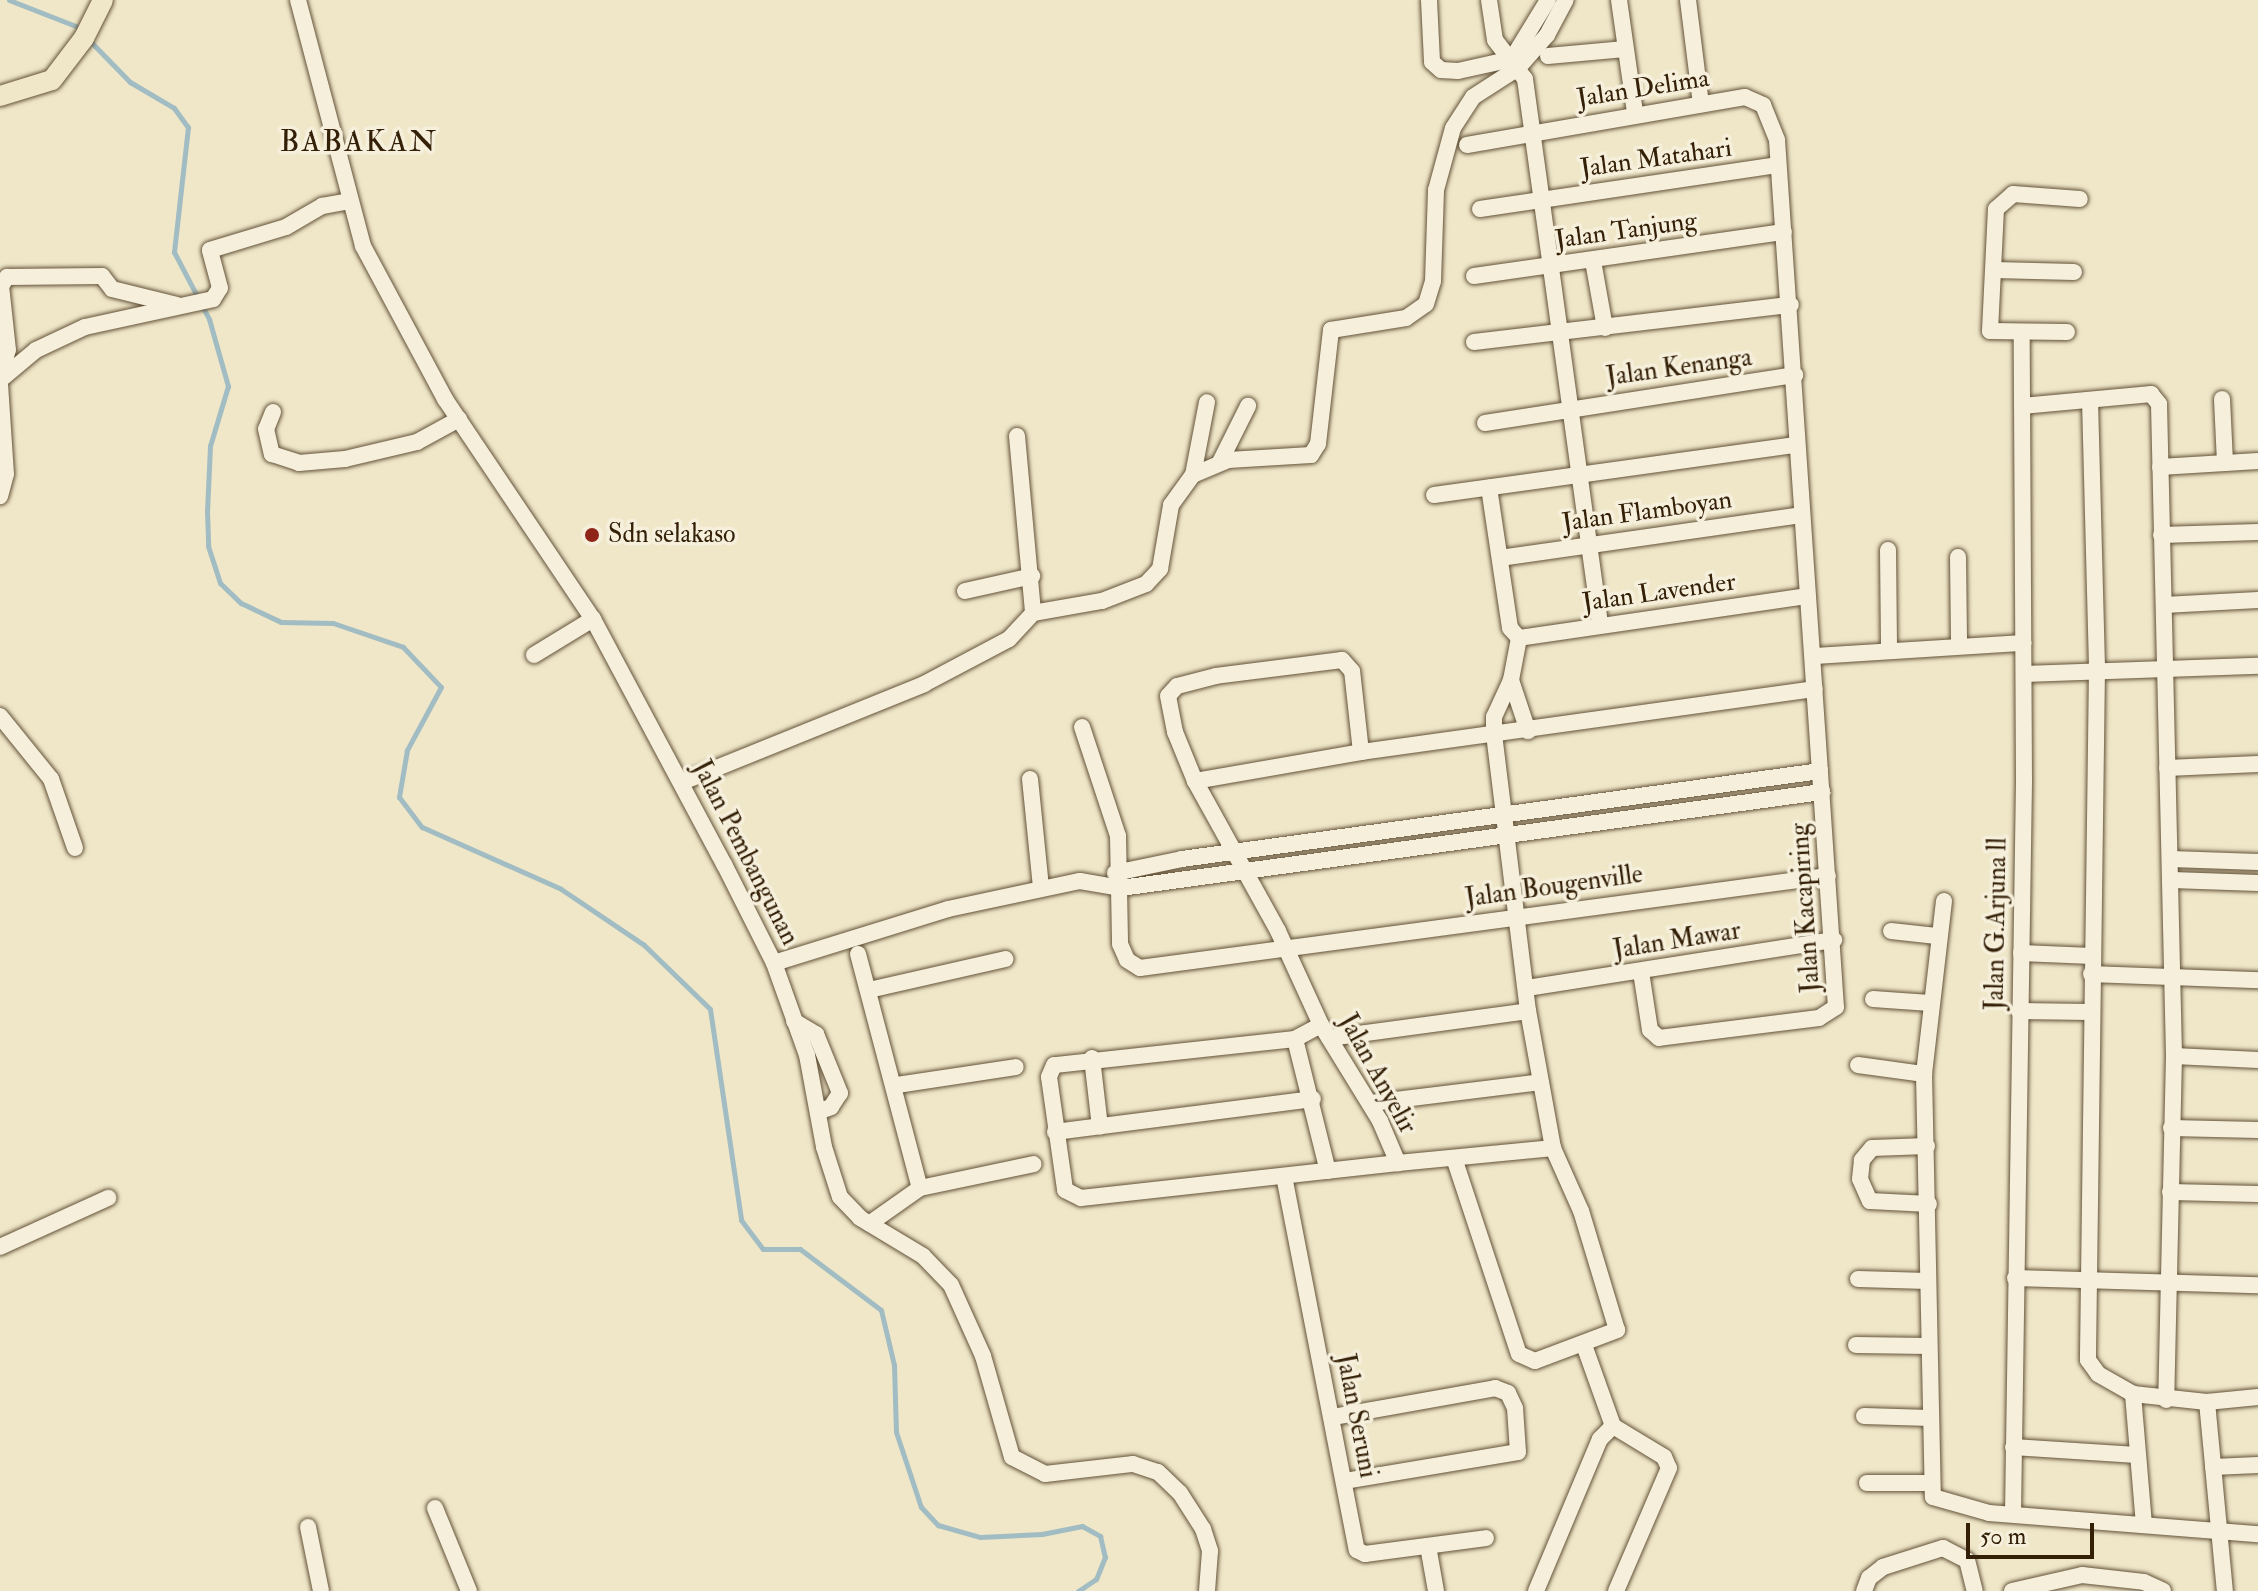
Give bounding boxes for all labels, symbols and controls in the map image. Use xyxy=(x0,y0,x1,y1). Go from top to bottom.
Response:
street label: Jalan Delima xyxy=(1575,63,1711,115)
district label: BABAKAN xyxy=(280,124,438,160)
street label: Jalan Matahari xyxy=(1578,133,1734,185)
street label: Jalan Tanjung xyxy=(1553,206,1699,256)
street label: Jalan Kenanga xyxy=(1604,342,1754,394)
street label: Jalan Flamboyan xyxy=(1560,485,1734,539)
place label: Sdn selakaso xyxy=(608,519,736,551)
marker: Sdn selakaso xyxy=(583,526,601,544)
street label: Jalan Lavender xyxy=(1580,567,1738,619)
street label: Jalan Pembangunan xyxy=(685,755,805,951)
street label: Jalan Kacapiring xyxy=(1785,822,1827,994)
street label: Jalan G.Arjuna ll xyxy=(1980,837,2014,1011)
street label: Jalan Bougenville xyxy=(1463,859,1645,915)
street label: Jalan Mawar xyxy=(1611,916,1743,966)
street label: Jalan Anyelir xyxy=(1331,1009,1423,1139)
street label: Jalan Seruni xyxy=(1329,1351,1383,1481)
scale bar xyxy=(1970,1507,2098,1557)
text: 50 m xyxy=(1980,1521,2026,1552)

